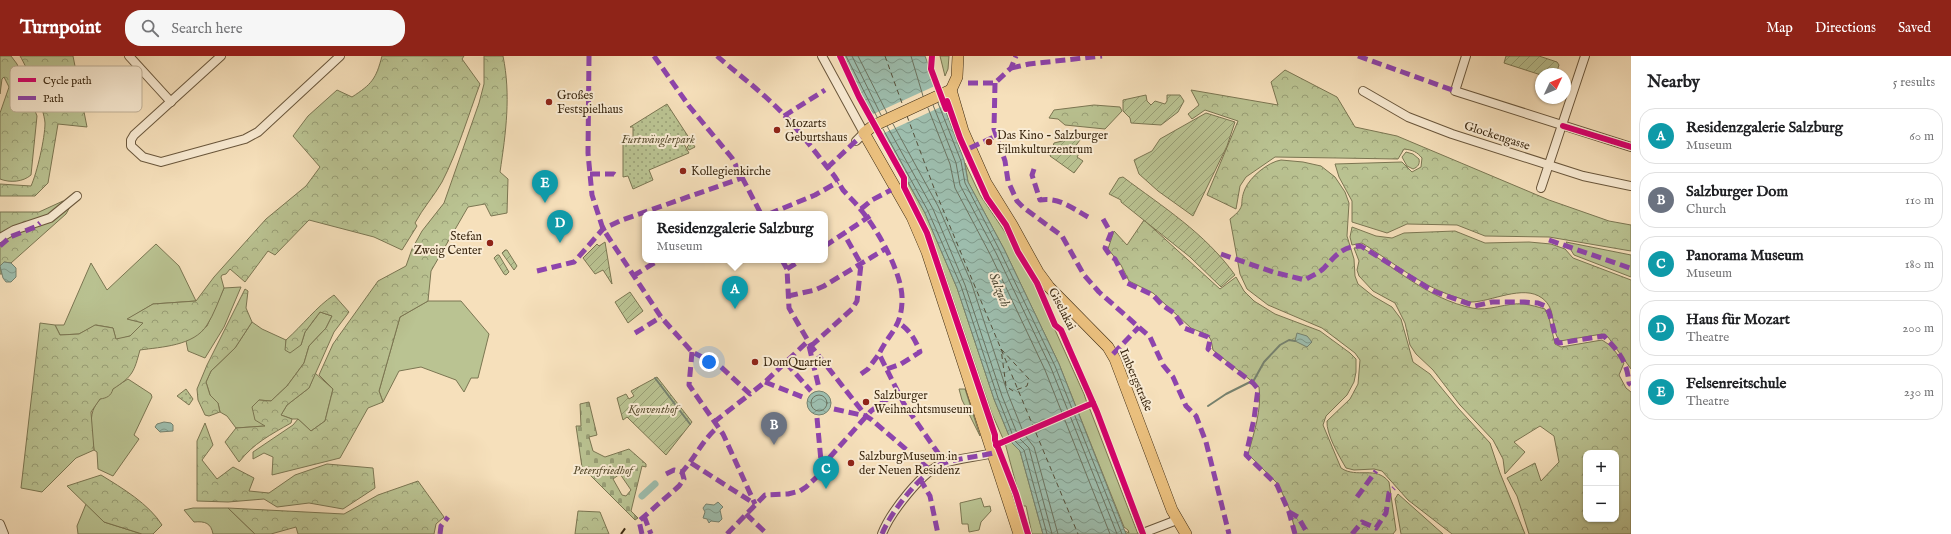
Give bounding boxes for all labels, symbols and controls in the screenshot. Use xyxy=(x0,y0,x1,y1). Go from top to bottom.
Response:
search box xyxy=(125,10,405,46)
text: Turnpoint xyxy=(20,16,101,40)
icon: search xyxy=(139,17,161,39)
text: Search here xyxy=(171,19,243,38)
text: Map xyxy=(1766,19,1793,37)
text: Directions xyxy=(1815,19,1876,37)
text: Saved xyxy=(1898,19,1931,37)
legend xyxy=(10,66,142,112)
north arrow xyxy=(1535,68,1571,104)
text: Nearby xyxy=(1647,72,1700,93)
text: Cycle path xyxy=(43,74,92,88)
text: 5 results xyxy=(1893,74,1935,91)
place label: Großes Festspielhaus xyxy=(557,88,623,118)
text: Path xyxy=(43,92,64,106)
marker: Großes Festspielhaus xyxy=(544,97,554,107)
place label: Mozarts Geburtshaus xyxy=(785,116,847,145)
street label: Glockengasse xyxy=(1462,118,1532,154)
text: Residenzgalerie Salzburg xyxy=(1686,118,1843,137)
marker: Mozarts Geburtshaus xyxy=(772,125,782,135)
place label: Das Kino - Salzburger Filmkulturzentrum xyxy=(997,128,1108,157)
text: A xyxy=(1657,128,1665,145)
text: 60 m xyxy=(1909,128,1934,145)
park label: Furtwänglerpark xyxy=(621,132,695,148)
marker: Das Kino - Salzburger Filmkulturzentrum xyxy=(984,137,994,147)
text: Museum xyxy=(1686,137,1732,154)
place label: Kollegienkirche xyxy=(691,164,771,179)
marker: Kollegienkirche xyxy=(678,166,688,176)
pin: E xyxy=(532,170,558,203)
text: Salzburger Dom xyxy=(1686,182,1788,201)
text: B xyxy=(1657,192,1665,209)
text: 110 m xyxy=(1905,192,1934,209)
text: Church xyxy=(1686,201,1726,218)
pin: D xyxy=(547,210,573,243)
popup xyxy=(642,211,828,263)
text: Residenzgalerie Salzburg xyxy=(656,219,814,238)
place label: Stefan Zweig Center xyxy=(414,229,483,258)
marker: Stefan Zweig Center xyxy=(485,238,495,248)
text: Museum xyxy=(656,238,703,255)
text: Panorama Museum xyxy=(1686,246,1804,265)
text: C xyxy=(1656,256,1666,273)
text: 180 m xyxy=(1905,256,1934,273)
text: Museum xyxy=(1686,265,1732,282)
water label: Salzach xyxy=(984,270,1014,310)
pin: A xyxy=(722,276,748,309)
street label: Giselakai xyxy=(1045,285,1079,333)
text: Haus für Mozart xyxy=(1686,310,1790,329)
text: D xyxy=(1656,320,1666,337)
text: 200 m xyxy=(1902,320,1934,337)
text: Theatre xyxy=(1686,329,1729,346)
street label: Imbergstraße xyxy=(1116,346,1156,414)
your location xyxy=(699,352,719,372)
place label: DomQuartier xyxy=(763,355,832,370)
marker: DomQuartier xyxy=(750,357,760,367)
text: Felsenreitschule xyxy=(1686,374,1786,393)
text: E xyxy=(1656,384,1666,401)
text: 230 m xyxy=(1904,384,1934,401)
place label: Salzburger Weihnachtsmuseum xyxy=(874,388,972,417)
text: Theatre xyxy=(1686,393,1729,410)
marker: Salzburger Weihnachtsmuseum xyxy=(861,397,871,407)
park label: Konventhof xyxy=(627,402,681,417)
pin: B xyxy=(761,412,787,445)
place label: SalzburgMuseum in der Neuen Residenz xyxy=(859,449,961,478)
map controls xyxy=(1583,450,1619,522)
button: + xyxy=(1583,450,1619,486)
pin: C xyxy=(813,456,839,489)
marker: SalzburgMuseum in der Neuen Residenz xyxy=(846,458,856,468)
park label: Petersfriedhof xyxy=(573,463,636,478)
button: − xyxy=(1583,486,1619,522)

